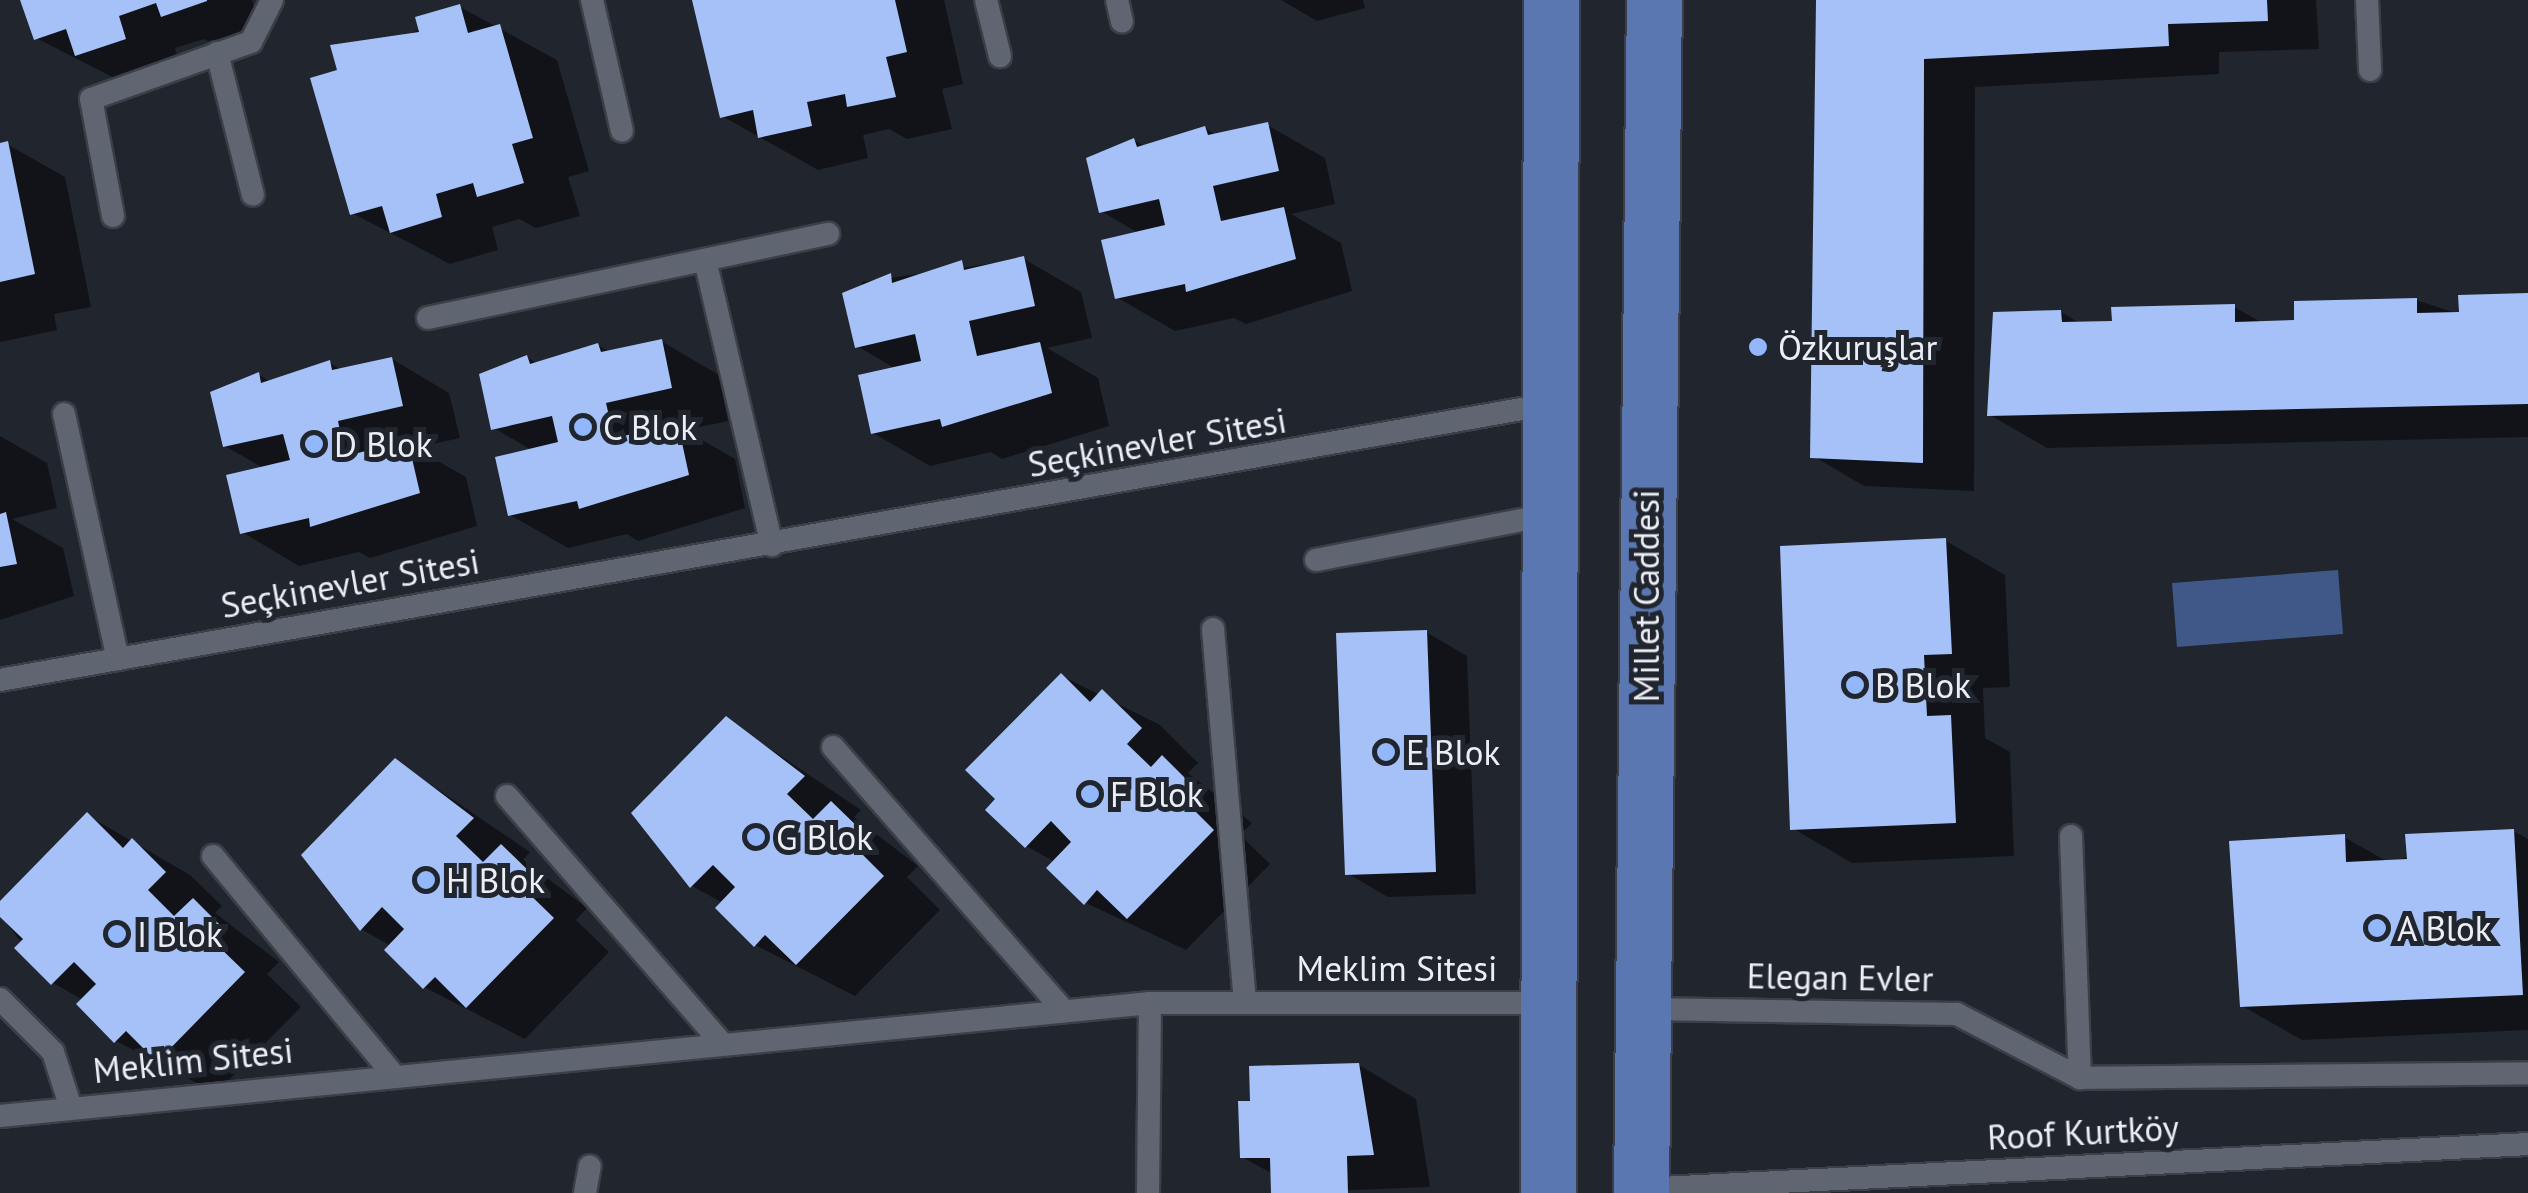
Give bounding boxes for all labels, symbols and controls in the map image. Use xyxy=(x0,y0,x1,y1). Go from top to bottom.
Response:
place label: Özkuruşlar xyxy=(1778,326,1937,368)
marker: Özkuruşlar xyxy=(1747,336,1769,358)
street label: Seçkinevler Sitesi xyxy=(1025,399,1289,485)
place label: C Blok xyxy=(603,406,699,448)
marker: C Blok xyxy=(572,416,594,438)
place label: D Blok xyxy=(334,423,432,465)
marker: D Blok xyxy=(303,433,325,455)
street label: Millet Caddesi xyxy=(1625,490,1667,702)
street label: Seçkinevler Sitesi xyxy=(218,540,482,626)
place label: B Blok xyxy=(1875,664,1971,706)
marker: B Blok xyxy=(1844,674,1866,696)
place label: E Blok xyxy=(1406,731,1500,773)
marker: E Blok xyxy=(1375,741,1397,763)
place label: F Blok xyxy=(1110,773,1204,815)
marker: F Blok xyxy=(1079,783,1101,805)
place label: G Blok xyxy=(776,816,873,858)
marker: G Blok xyxy=(745,826,767,848)
place label: H Blok xyxy=(446,859,545,901)
marker: H Blok xyxy=(415,869,437,891)
place label: A Blok xyxy=(2397,907,2493,949)
place label: I Blok xyxy=(137,913,223,955)
marker: A Blok xyxy=(2366,917,2388,939)
marker: I Blok xyxy=(106,923,128,945)
street label: Meklim Sitesi xyxy=(1297,947,1497,989)
street label: Elegan Evler xyxy=(1746,954,1934,1000)
street label: Meklim Sitesi xyxy=(91,1029,295,1091)
street label: Roof Kurtköy xyxy=(1986,1106,2180,1158)

